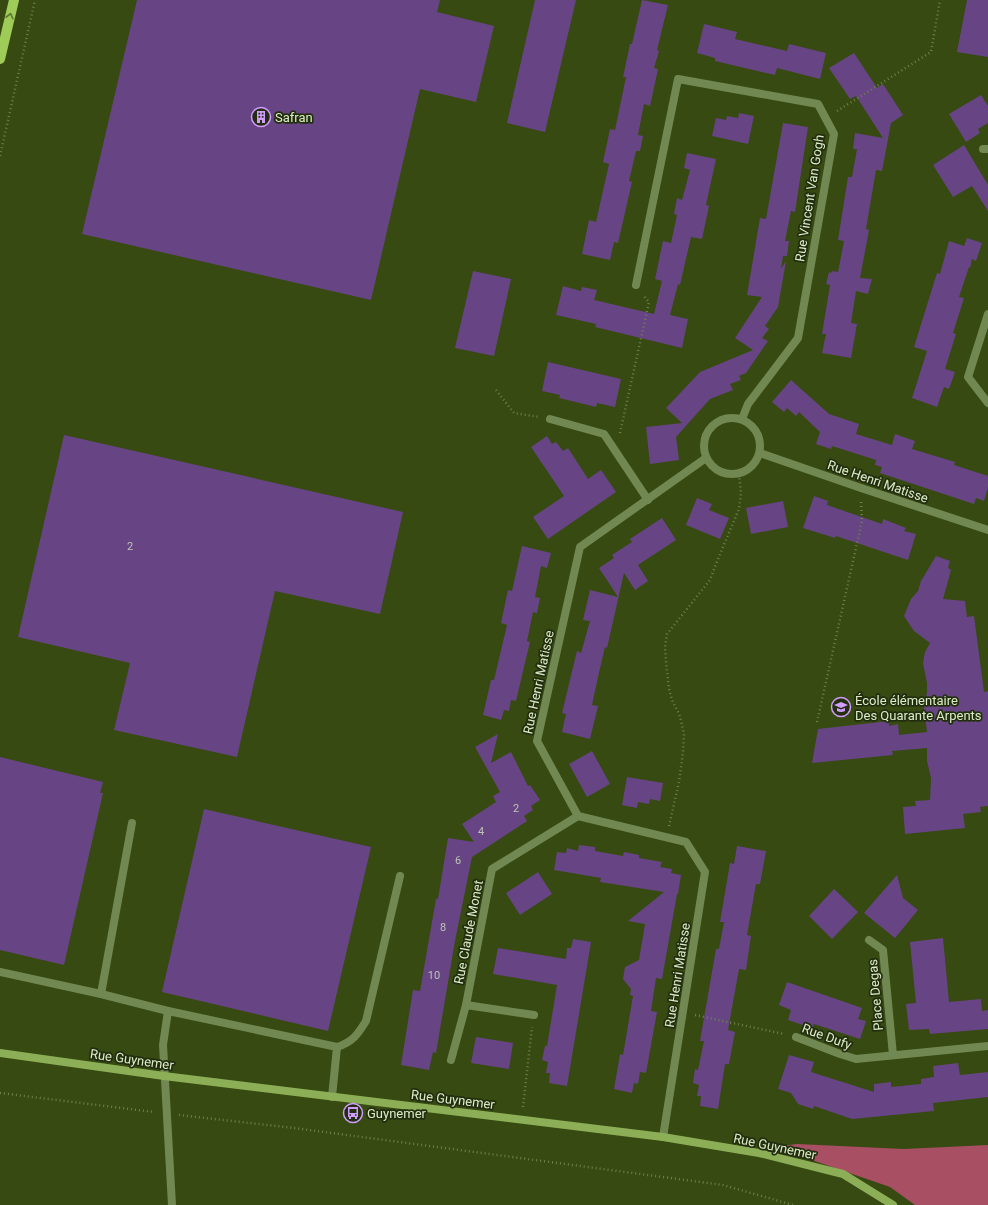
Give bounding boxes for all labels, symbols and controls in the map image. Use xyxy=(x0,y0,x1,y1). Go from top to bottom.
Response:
one-way arrow xyxy=(5,13,14,20)
building icon: Safran xyxy=(250,106,272,128)
place label: Safran xyxy=(275,110,313,125)
street label: Rue Vincent Van Gogh xyxy=(792,133,827,263)
street label: Rue Henri Matisse xyxy=(825,457,930,506)
house number: 2 xyxy=(127,540,133,553)
street label: Rue Henri Matisse xyxy=(520,629,557,735)
place label: École élémentaire Des Quarante Arpents xyxy=(855,693,982,723)
school or university icon: École élémentaire Des Quarante Arpents xyxy=(830,696,852,718)
house number: 2 xyxy=(513,802,519,815)
house number: 4 xyxy=(478,825,484,838)
house number: 6 xyxy=(455,854,461,867)
street label: Rue Claude Monet xyxy=(451,879,486,985)
house number: 8 xyxy=(440,921,446,934)
street label: Rue Henri Matisse xyxy=(662,922,693,1028)
street label: Place Degas xyxy=(865,958,886,1031)
house number: 10 xyxy=(428,969,440,982)
street label: Rue Dufy xyxy=(800,1021,854,1052)
street label: Rue Guynemer xyxy=(89,1046,175,1073)
street label: Rue Guynemer xyxy=(410,1087,496,1112)
bus stop icon: Guynemer xyxy=(342,1102,364,1124)
place label: Guynemer xyxy=(367,1106,427,1121)
street label: Rue Guynemer xyxy=(732,1130,818,1163)

